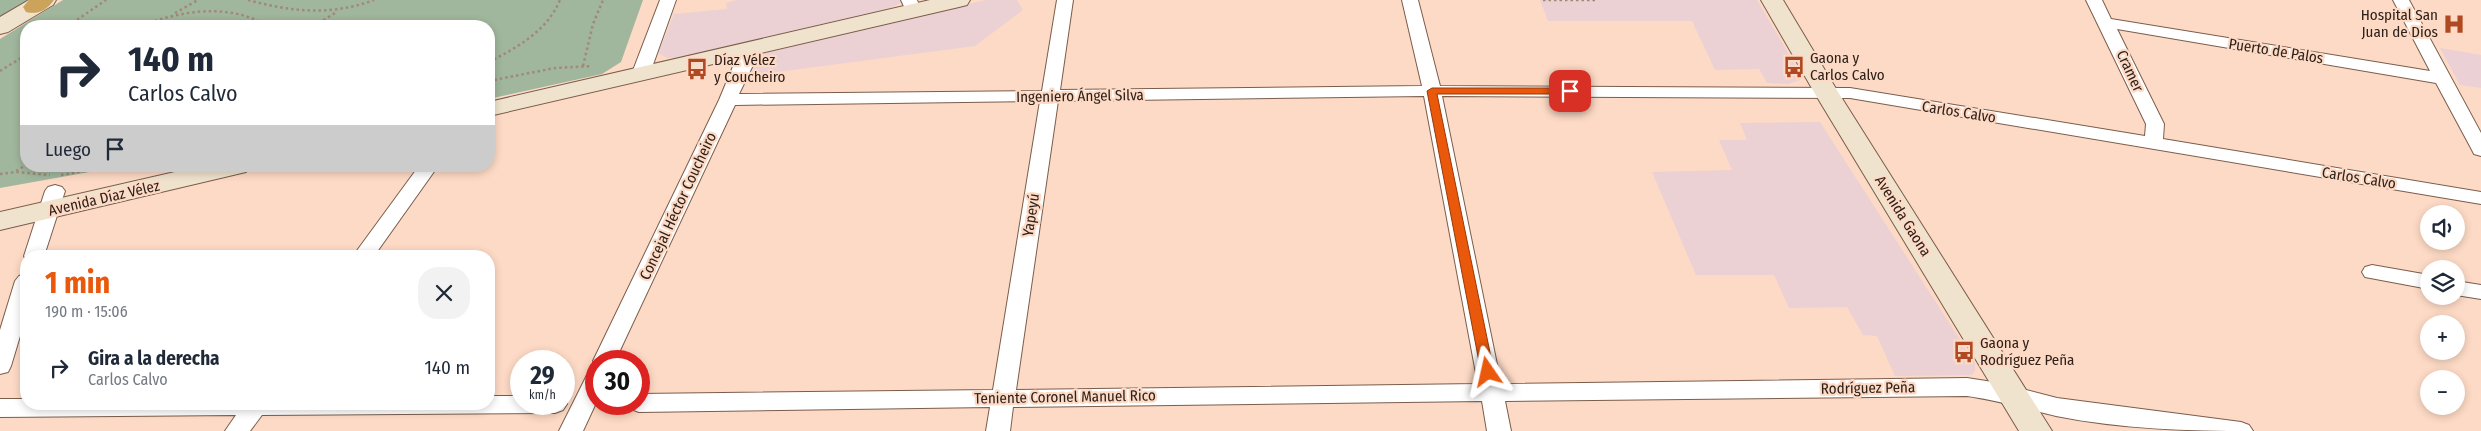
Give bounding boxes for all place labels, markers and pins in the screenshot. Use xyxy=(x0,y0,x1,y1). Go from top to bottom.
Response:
place label: Hospital San Juan de Dios xyxy=(2361,6,2438,41)
hospital icon: Hospital San Juan de Dios xyxy=(2441,11,2467,37)
place label: Gaona y Carlos Calvo xyxy=(1810,49,1885,84)
place label: Díaz Vélez y Coucheiro xyxy=(714,51,786,86)
bus stop icon: Gaona y Carlos Calvo xyxy=(1781,54,1807,80)
bus stop icon: Díaz Vélez y Coucheiro xyxy=(684,56,710,82)
pin xyxy=(1549,70,1591,112)
place label: Gaona y Rodríguez Peña xyxy=(1980,334,2074,369)
bus stop icon: Gaona y Rodríguez Peña xyxy=(1951,339,1977,365)

